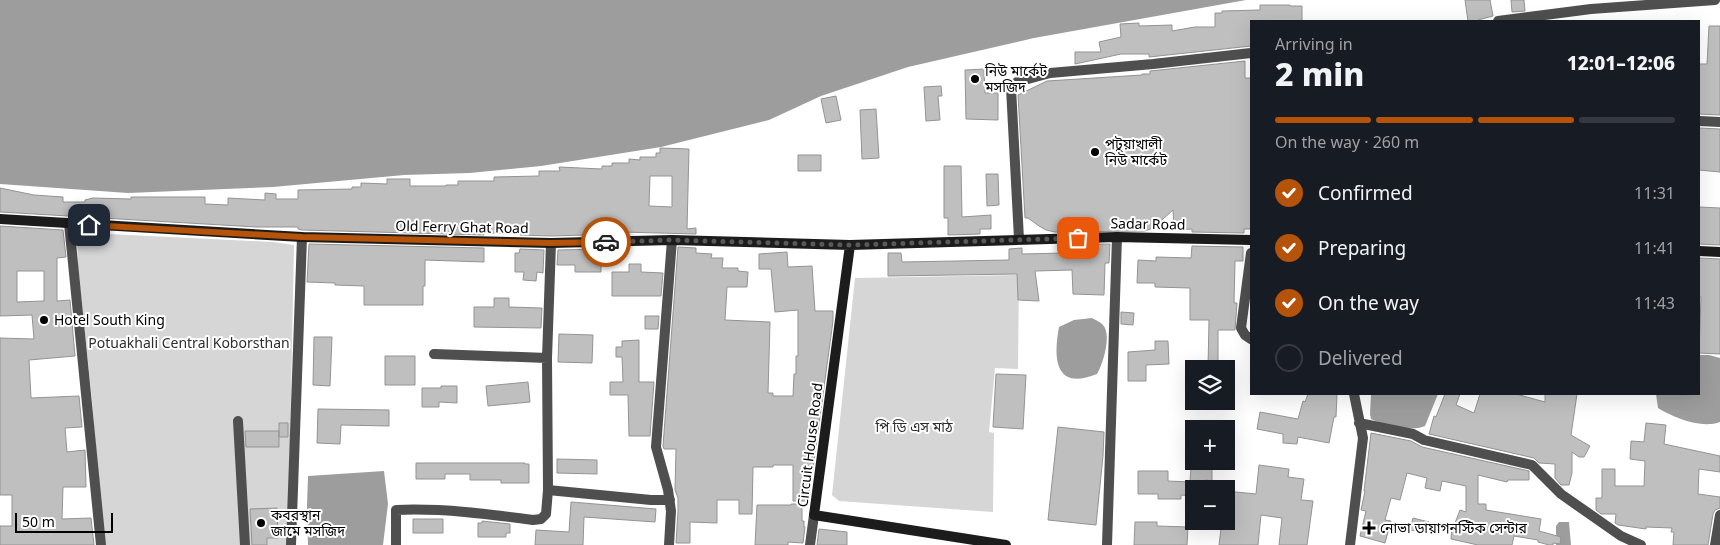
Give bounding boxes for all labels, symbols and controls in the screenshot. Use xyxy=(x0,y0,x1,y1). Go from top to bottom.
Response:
text: Arriving in xyxy=(1275,33,1353,55)
text: 12:01–12:06 xyxy=(1567,50,1675,76)
text: 2 min xyxy=(1275,52,1364,95)
place label: নিউ মার্কেট মসজিদ xyxy=(984,61,1047,96)
marker: নিউ মার্কেট মসজিদ xyxy=(969,73,981,85)
text: On the way · 260 m xyxy=(1275,131,1419,153)
place label: পটুয়াখালী নিউ মার্কেট xyxy=(1104,134,1167,169)
marker: পটুয়াখালী নিউ মার্কেট xyxy=(1089,146,1101,158)
icon: check xyxy=(1275,179,1303,207)
text: Confirmed xyxy=(1318,180,1413,206)
text: 11:31 xyxy=(1634,182,1675,204)
pin xyxy=(68,204,110,246)
icon: home xyxy=(75,211,103,239)
street label: Sadar Road xyxy=(1110,213,1186,234)
street label: Old Ferry Ghat Road xyxy=(395,216,529,237)
courier xyxy=(581,217,631,267)
pin xyxy=(1057,217,1099,259)
icon: bag xyxy=(1064,224,1092,252)
icon: car xyxy=(592,228,620,256)
icon: check xyxy=(1275,234,1303,262)
text: Preparing xyxy=(1318,235,1406,261)
text: 11:41 xyxy=(1634,237,1675,259)
icon: check xyxy=(1275,289,1303,317)
text: On the way xyxy=(1318,290,1419,316)
text: 11:43 xyxy=(1634,292,1675,314)
place label: Hotel South King xyxy=(54,310,165,329)
marker: Hotel South King xyxy=(38,314,50,326)
park label: Potuakhali Central Koborsthan xyxy=(88,333,290,352)
text: Delivered xyxy=(1318,345,1403,371)
map controls xyxy=(1185,360,1235,530)
button: layers xyxy=(1185,360,1235,410)
street label: Circuit House Road xyxy=(792,382,827,508)
park label: পি ডি এস মাঠ xyxy=(874,417,953,436)
button: + xyxy=(1185,420,1235,470)
button: − xyxy=(1185,480,1235,530)
place label: কবরস্থান জামে মসজিদ xyxy=(270,505,345,540)
scale bar xyxy=(15,510,112,533)
text: 50 m xyxy=(22,512,55,531)
marker: কবরস্থান জামে মসজিদ xyxy=(255,517,267,529)
place label: নোভা ডায়াগনস্টিক সেন্টার xyxy=(1380,518,1528,537)
marker: নোভা ডায়াগনস্টিক সেন্টার xyxy=(1362,521,1376,535)

